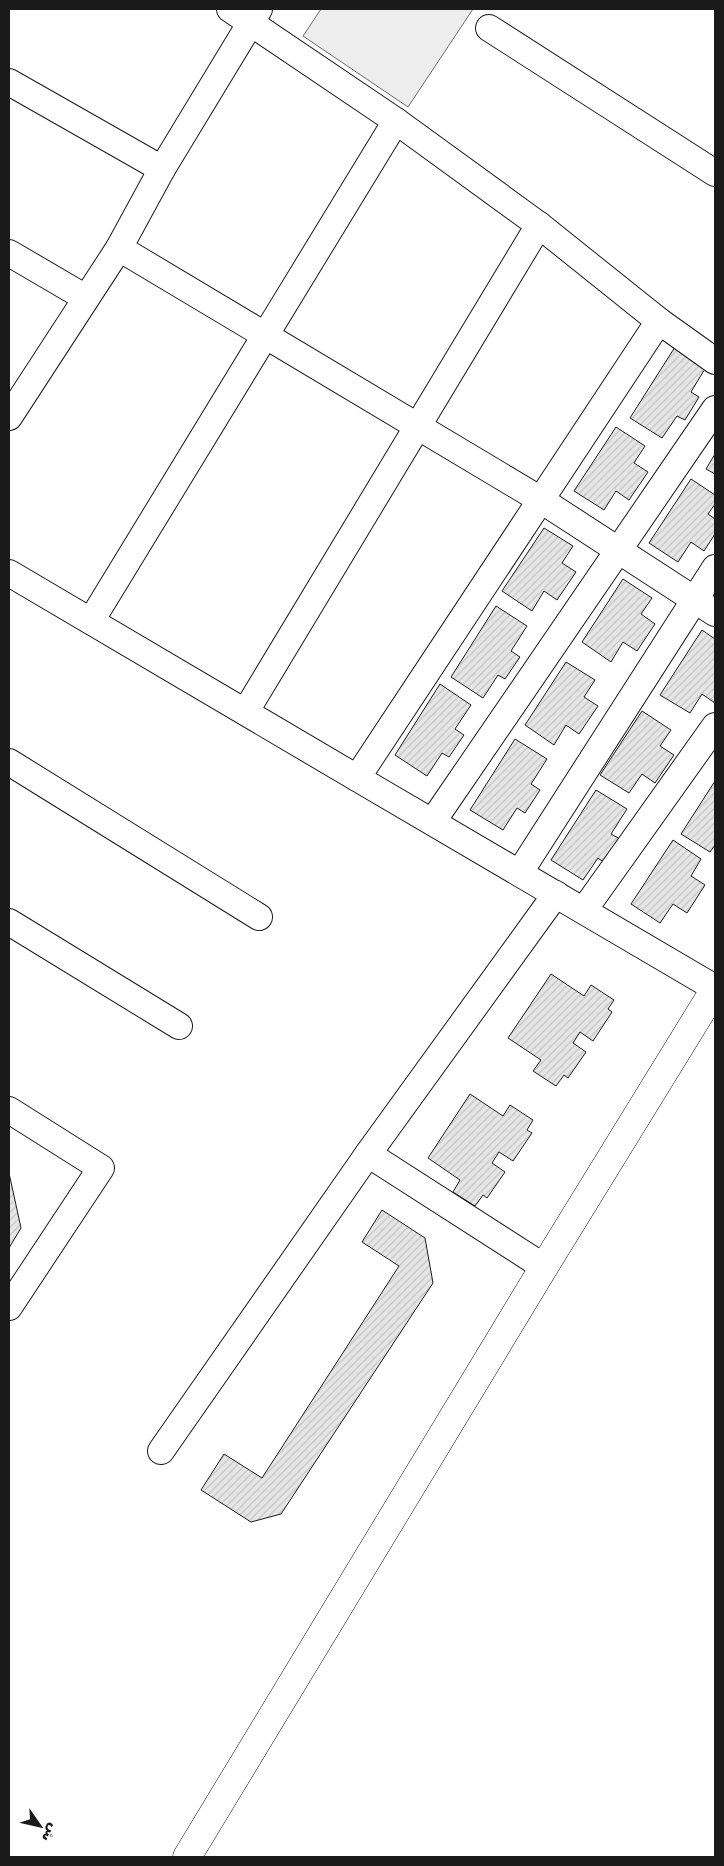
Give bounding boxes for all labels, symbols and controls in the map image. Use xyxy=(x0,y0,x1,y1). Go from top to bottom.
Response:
north arrow xyxy=(15,1801,65,1851)
text: ش xyxy=(39,1821,63,1846)

